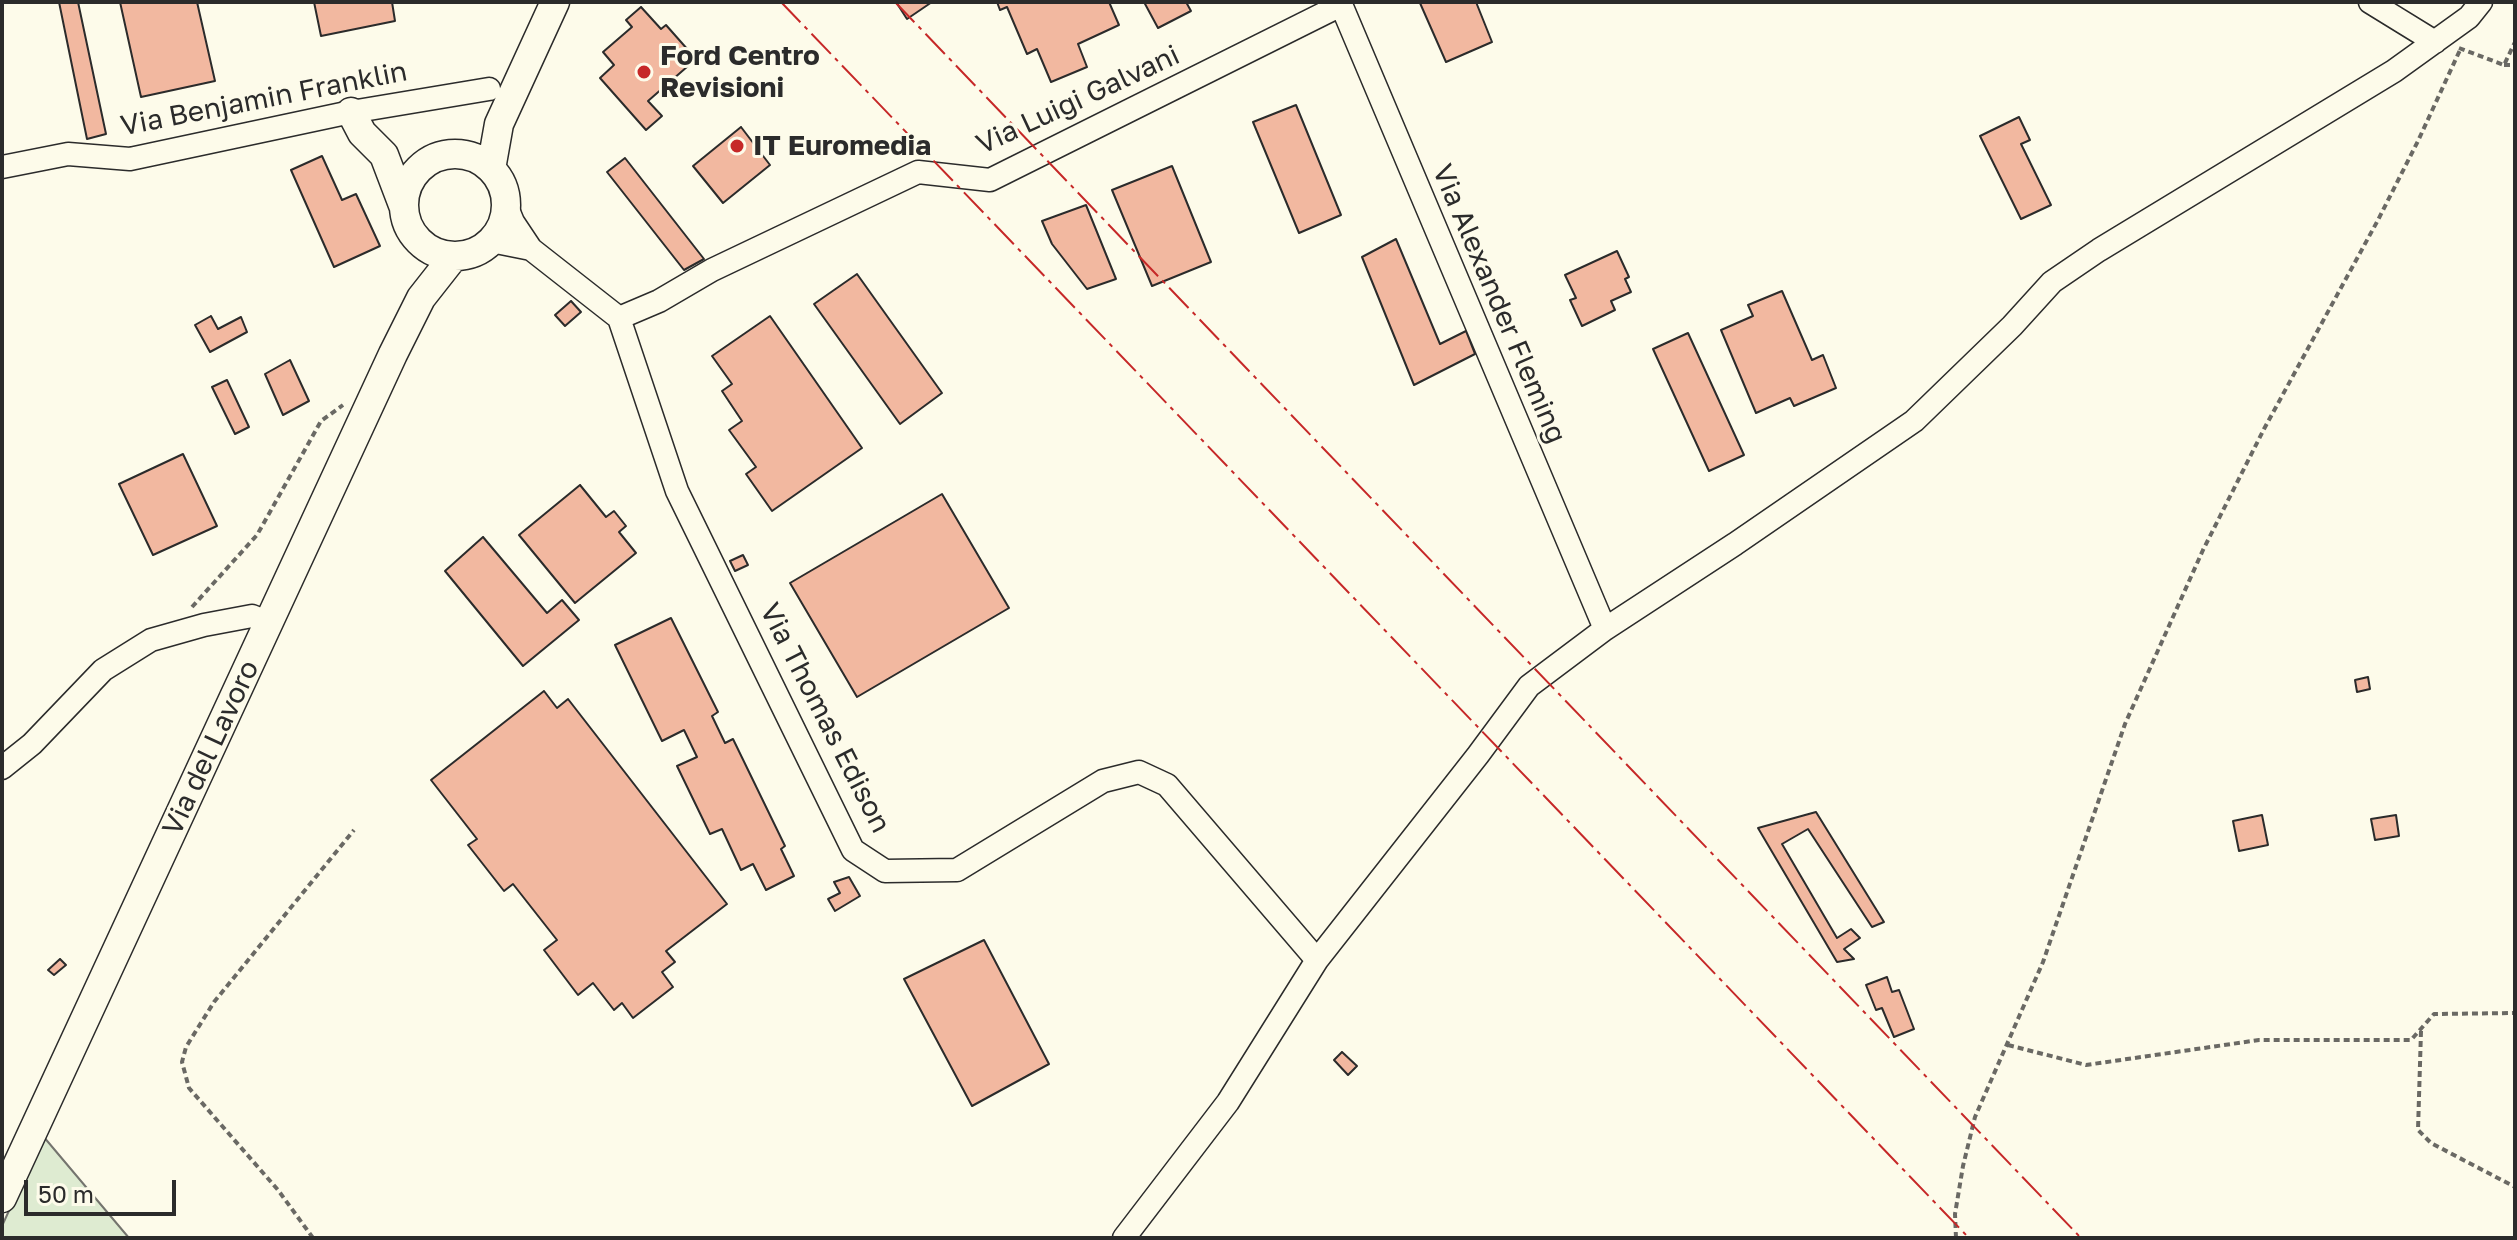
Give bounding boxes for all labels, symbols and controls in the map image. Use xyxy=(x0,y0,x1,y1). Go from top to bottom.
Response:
street label: Via Luigi Galvani xyxy=(971,38,1185,162)
place label: Ford Centro Revisioni xyxy=(660,39,820,105)
street label: Via Benjamin Franklin xyxy=(118,55,410,143)
marker: Ford Centro Revisioni xyxy=(635,63,653,81)
place label: IT Euromedia xyxy=(753,129,931,163)
marker: IT Euromedia xyxy=(728,137,746,155)
street label: Via Alexander Fleming xyxy=(1425,160,1573,448)
street label: Via Thomas Edison xyxy=(753,598,897,838)
street label: Via del Lavoro xyxy=(156,655,266,841)
scale bar xyxy=(28,1164,180,1214)
text: 50 m xyxy=(38,1179,94,1208)

